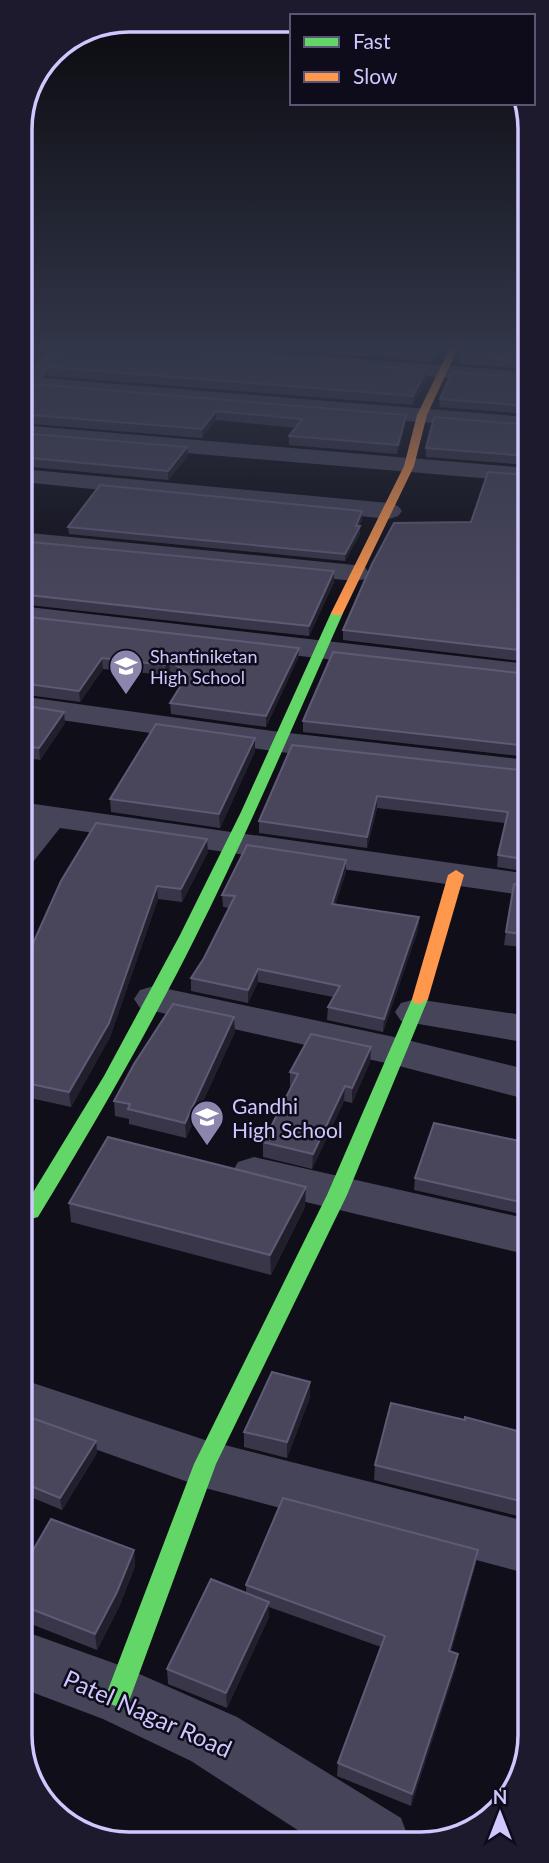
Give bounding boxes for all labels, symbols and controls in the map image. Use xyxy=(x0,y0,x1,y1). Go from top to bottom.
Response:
legend xyxy=(290,14,535,105)
text: Fast xyxy=(353,28,391,53)
text: Slow xyxy=(353,63,398,88)
place label: Shantiniketan High School xyxy=(150,645,258,688)
school or university icon: Shantiniketan High School xyxy=(107,647,145,696)
place label: Gandhi High School xyxy=(232,1093,343,1142)
school or university icon: Gandhi High School xyxy=(188,1098,226,1147)
street label: Patel Nagar Road xyxy=(60,1663,236,1763)
north arrow xyxy=(465,1779,535,1849)
text: N xyxy=(493,1785,507,1808)

